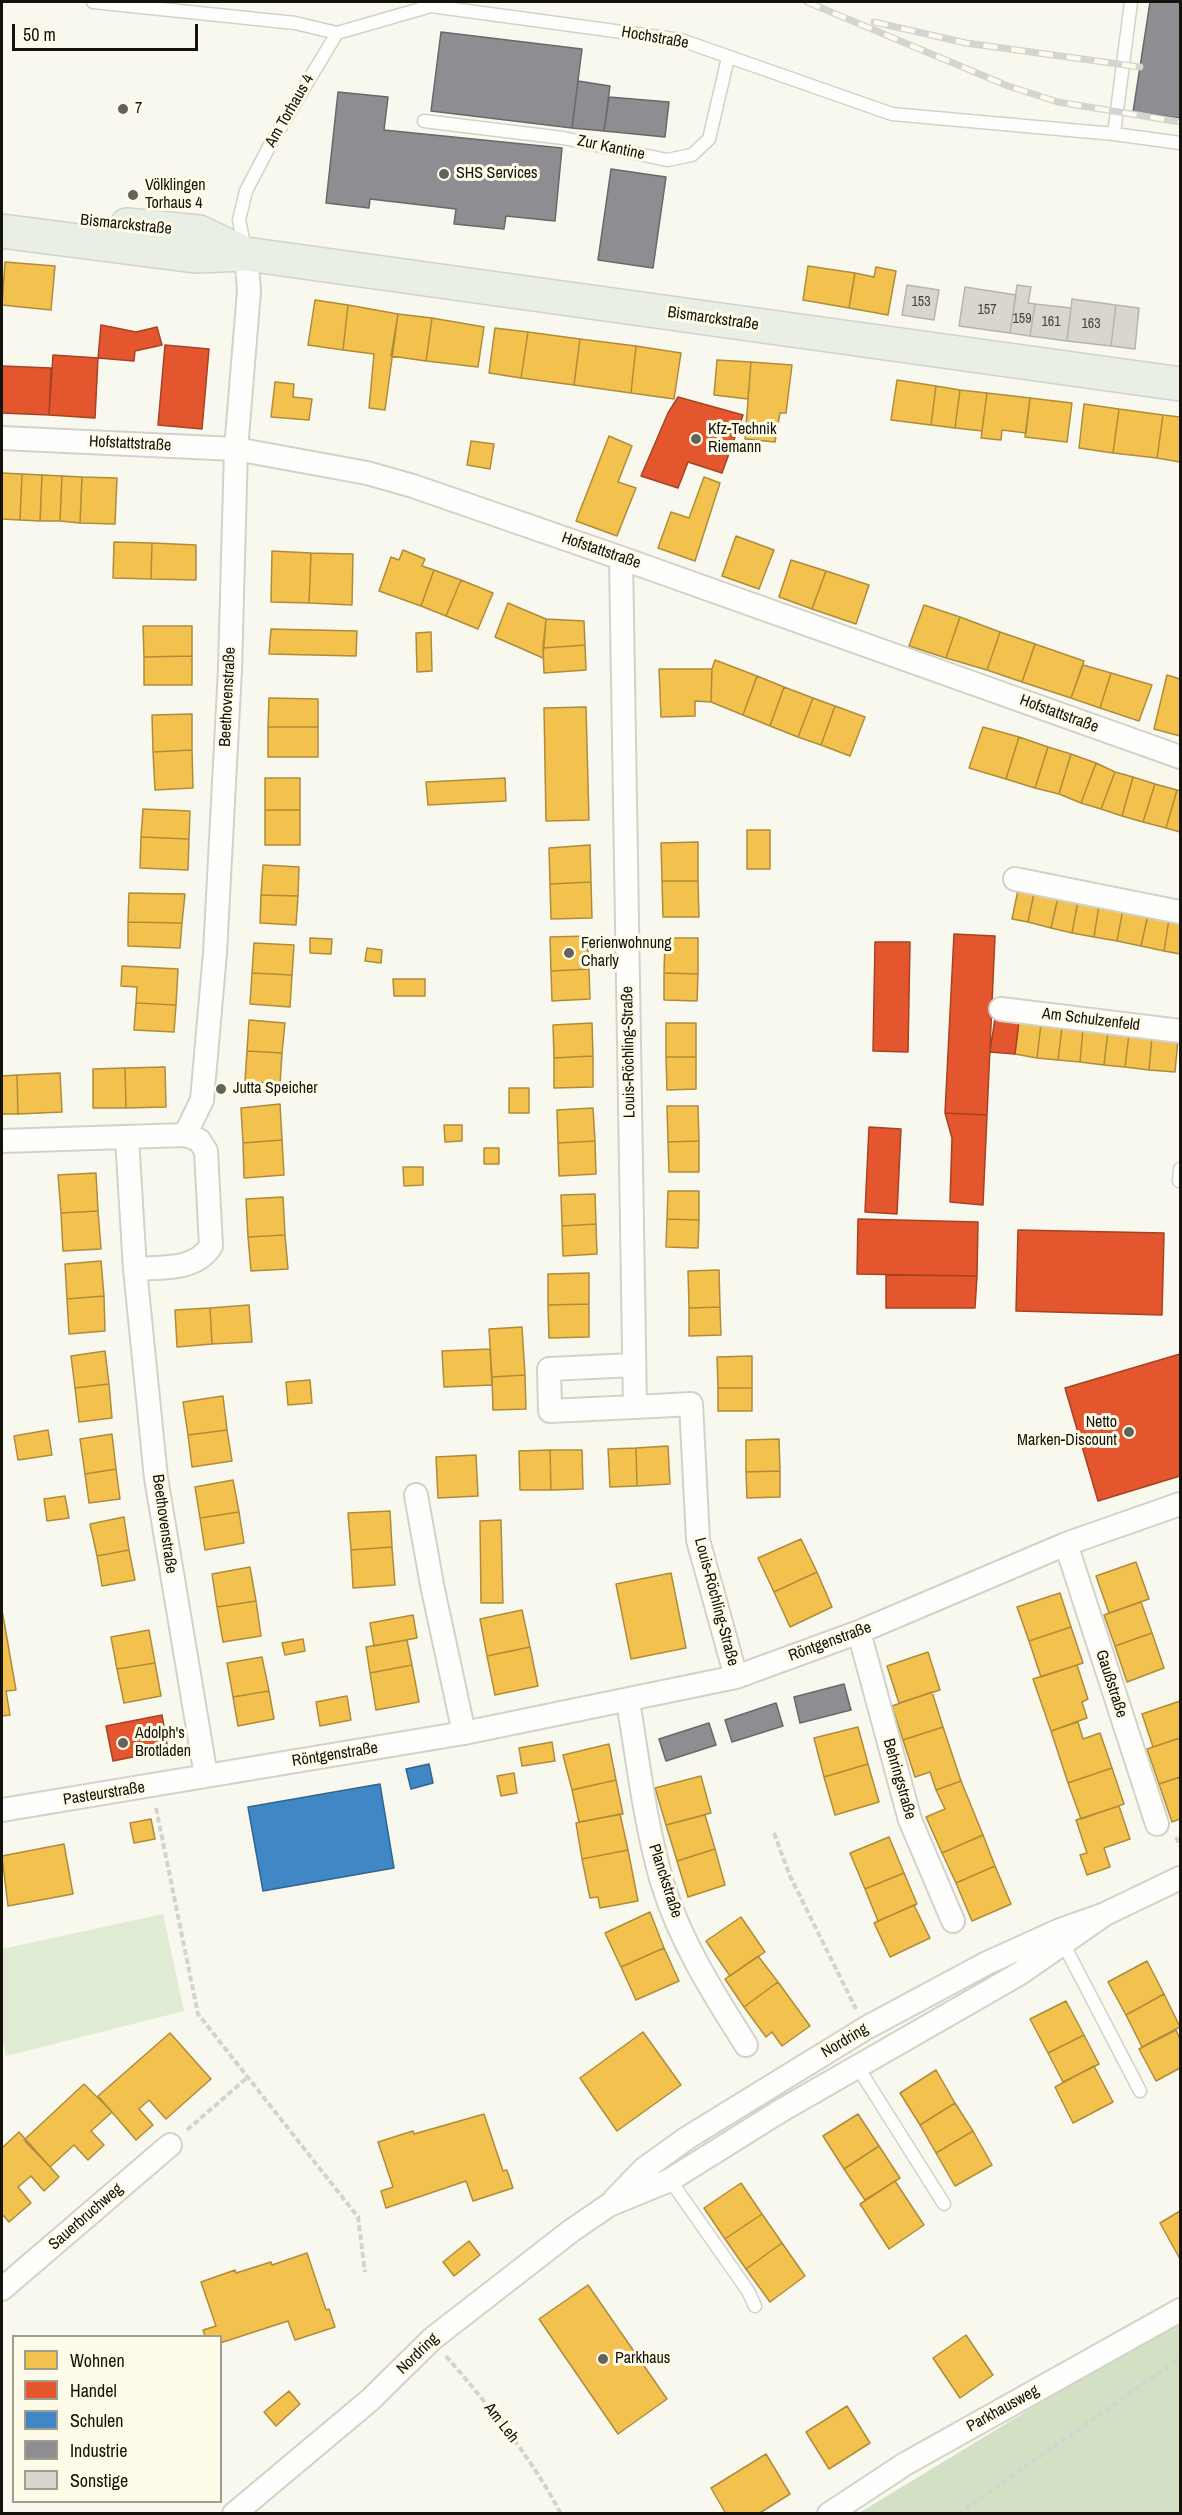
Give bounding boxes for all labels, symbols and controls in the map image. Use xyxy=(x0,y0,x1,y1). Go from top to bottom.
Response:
scale bar xyxy=(15,12,201,50)
text: 50 m xyxy=(23,22,56,47)
street label: Hochstraße xyxy=(620,23,690,53)
street label: Am Torhaus 4 xyxy=(261,71,319,151)
place label: 7 xyxy=(135,99,142,119)
marker: 7 xyxy=(116,102,130,116)
street label: Zur Kantine xyxy=(575,131,647,165)
place label: SHS Services xyxy=(456,164,538,184)
marker: SHS Services xyxy=(437,167,451,181)
place label: Völklingen Torhaus 4 xyxy=(145,176,206,214)
marker: Völklingen Torhaus 4 xyxy=(126,188,140,202)
street label: Bismarckstraße xyxy=(79,211,173,239)
house number: 153 xyxy=(911,294,931,310)
house number: 157 xyxy=(977,302,997,318)
street label: Bismarckstraße xyxy=(666,303,760,335)
house number: 159 xyxy=(1012,311,1032,327)
house number: 161 xyxy=(1041,314,1061,330)
house number: 163 xyxy=(1081,316,1101,332)
place label: Kfz-Technik Riemann xyxy=(708,420,777,458)
street label: Hofstattstraße xyxy=(88,432,172,456)
marker: Kfz-Technik Riemann xyxy=(689,432,703,446)
street label: Hofstattstraße xyxy=(559,529,643,573)
street label: Beethovenstraße xyxy=(216,647,240,747)
street label: Hofstattstraße xyxy=(1017,691,1101,737)
place label: Ferienwohnung Charly xyxy=(581,934,672,972)
marker: Ferienwohnung Charly xyxy=(562,946,576,960)
street label: Louis-Röchling-Straße xyxy=(618,986,640,1118)
street label: Am Schulzenfeld xyxy=(1041,1004,1141,1036)
place label: Jutta Speicher xyxy=(233,1079,318,1099)
marker: Jutta Speicher xyxy=(214,1082,228,1096)
place label: Netto Marken-Discount xyxy=(1017,1413,1117,1451)
marker: Netto Marken-Discount xyxy=(1122,1425,1136,1439)
street label: Beethovenstraße xyxy=(148,1473,180,1575)
street label: Louis-Röchling-Straße xyxy=(690,1536,742,1668)
street label: Röntgenstraße xyxy=(786,1618,874,1666)
street label: Gaußstraße xyxy=(1091,1648,1131,1720)
place label: Adolph's Brotladen xyxy=(135,1724,191,1762)
marker: Adolph's Brotladen xyxy=(116,1736,130,1750)
street label: Behringstraße xyxy=(878,1736,920,1822)
street label: Röntgenstraße xyxy=(291,1739,379,1771)
street label: Pasteurstraße xyxy=(62,1778,146,1810)
street label: Planckstraße xyxy=(644,1842,686,1920)
street label: Nordring xyxy=(818,2020,872,2062)
street label: Sauerbruchweg xyxy=(45,2180,127,2254)
street label: Nordring xyxy=(393,2329,443,2379)
legend xyxy=(12,2335,222,2503)
text: Wohnen xyxy=(70,2348,125,2373)
place label: Parkhaus xyxy=(615,2349,670,2369)
marker: Parkhaus xyxy=(596,2352,610,2366)
text: Handel xyxy=(70,2378,117,2403)
street label: Parkhausweg xyxy=(964,2381,1042,2437)
street label: Am Leh xyxy=(480,2399,522,2447)
text: Schulen xyxy=(70,2408,123,2433)
text: Industrie xyxy=(70,2438,127,2463)
text: Sonstige xyxy=(70,2468,128,2493)

